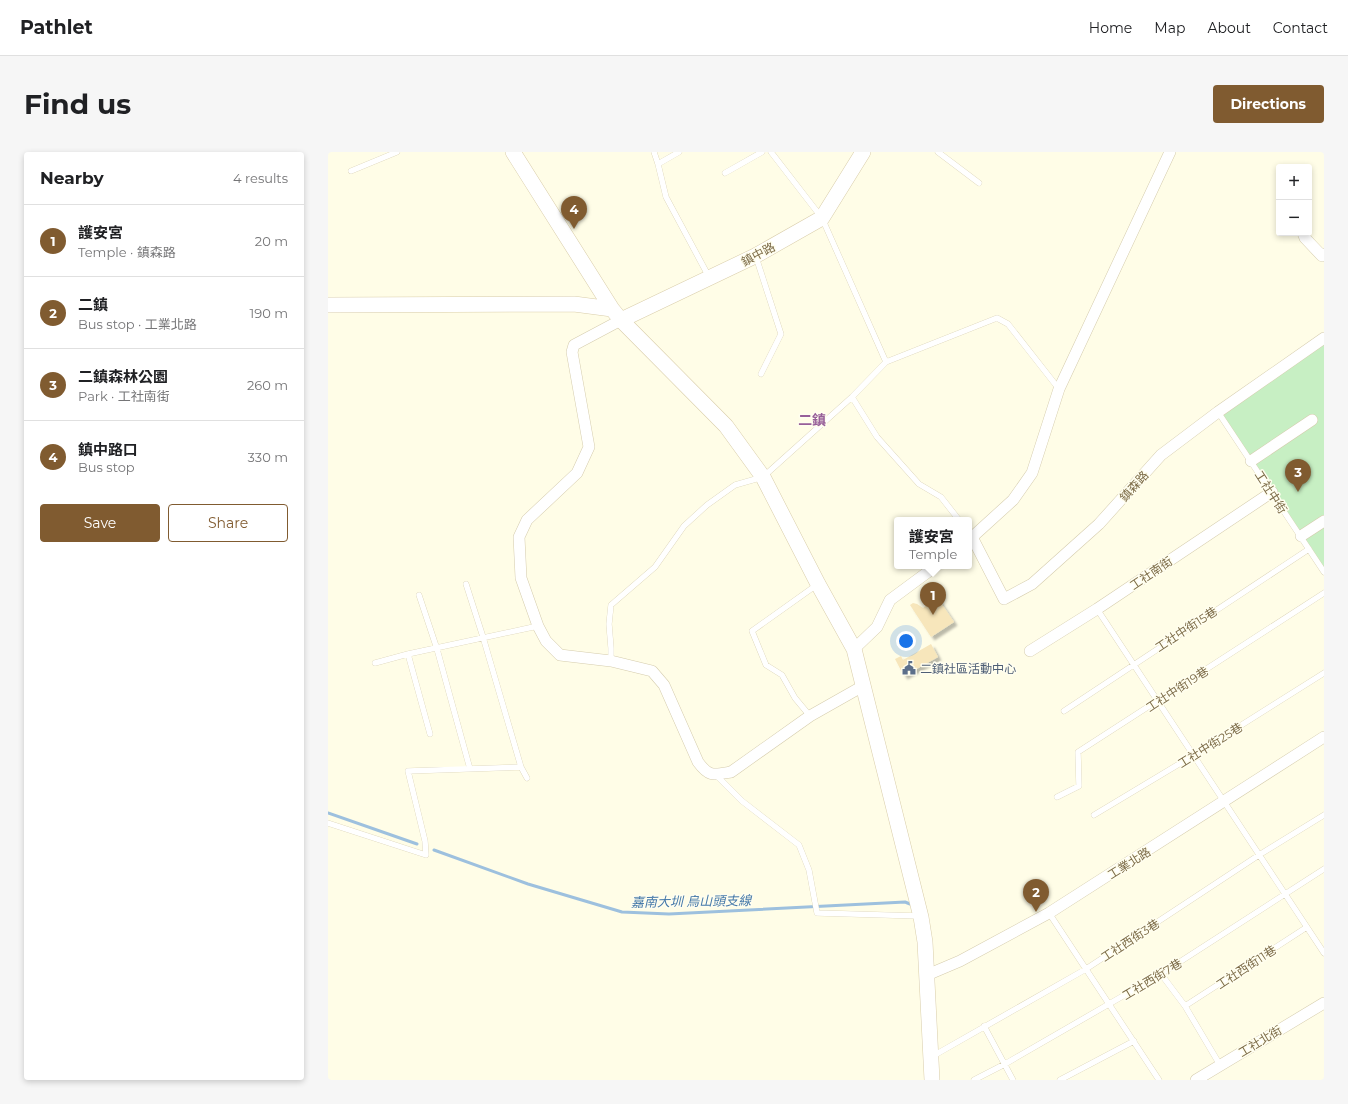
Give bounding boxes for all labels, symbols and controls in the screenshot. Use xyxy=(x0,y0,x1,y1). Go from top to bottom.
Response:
text: Pathlet xyxy=(20,16,93,39)
text: Home xyxy=(1089,19,1132,37)
text: Map xyxy=(1154,19,1185,37)
text: About xyxy=(1207,19,1251,37)
text: Contact xyxy=(1273,19,1328,37)
button: Directions xyxy=(1213,85,1324,123)
text: Find us xyxy=(24,87,131,121)
map controls xyxy=(1276,164,1312,236)
button: + xyxy=(1276,164,1312,200)
text: Nearby xyxy=(40,168,104,188)
text: 4 results xyxy=(233,170,288,186)
pin: 4 xyxy=(561,196,587,229)
button: − xyxy=(1276,200,1312,236)
text: 護安宮 xyxy=(78,223,123,242)
text: 1 xyxy=(50,233,56,249)
text: 20 m xyxy=(255,233,288,249)
street label: 鎮中路 xyxy=(739,239,777,269)
text: Temple · 鎮森路 xyxy=(78,244,176,260)
text: 二鎮 xyxy=(78,295,108,314)
text: 2 xyxy=(49,305,57,321)
text: 190 m xyxy=(250,305,288,321)
text: Bus stop · 工業北路 xyxy=(78,316,197,332)
text: 二鎮森林公園 xyxy=(78,367,168,386)
text: 3 xyxy=(49,377,57,393)
text: 260 m xyxy=(247,377,288,393)
text: Park · 工社南街 xyxy=(78,388,170,404)
district label: 二鎮 xyxy=(798,411,826,429)
text: 鎮中路口 xyxy=(78,440,138,459)
text: 4 xyxy=(49,449,57,465)
text: 330 m xyxy=(248,449,288,465)
text: Bus stop xyxy=(78,459,135,475)
pin: 3 xyxy=(1285,459,1311,492)
street label: 鎮森路 xyxy=(1116,468,1152,504)
street label: 工社中街 xyxy=(1252,468,1290,516)
button: Save xyxy=(40,504,160,542)
button: Share xyxy=(168,504,288,542)
popup xyxy=(894,517,972,569)
text: 護安宮 xyxy=(909,527,954,546)
text: Temple xyxy=(909,546,957,562)
street label: 工社南街 xyxy=(1127,553,1175,593)
pin: 1 xyxy=(920,582,946,615)
street label: 工社中街15巷 xyxy=(1152,603,1220,655)
your location xyxy=(896,631,916,651)
public building icon: 二鎮社區活動中心 xyxy=(901,660,917,676)
place label: 二鎮社區活動中心 xyxy=(920,661,1016,676)
street label: 工社中街19巷 xyxy=(1143,663,1211,715)
street label: 工社中街25巷 xyxy=(1175,719,1245,771)
street label: 工業北路 xyxy=(1105,844,1153,882)
pin: 2 xyxy=(1023,879,1049,912)
water label: 嘉南大圳 烏山頭支線 xyxy=(631,892,753,910)
street label: 工社西街3巷 xyxy=(1098,916,1162,964)
street label: 工社西街11巷 xyxy=(1213,942,1279,992)
street label: 工社西街7巷 xyxy=(1119,955,1185,1003)
street label: 工社北街 xyxy=(1236,1022,1284,1060)

